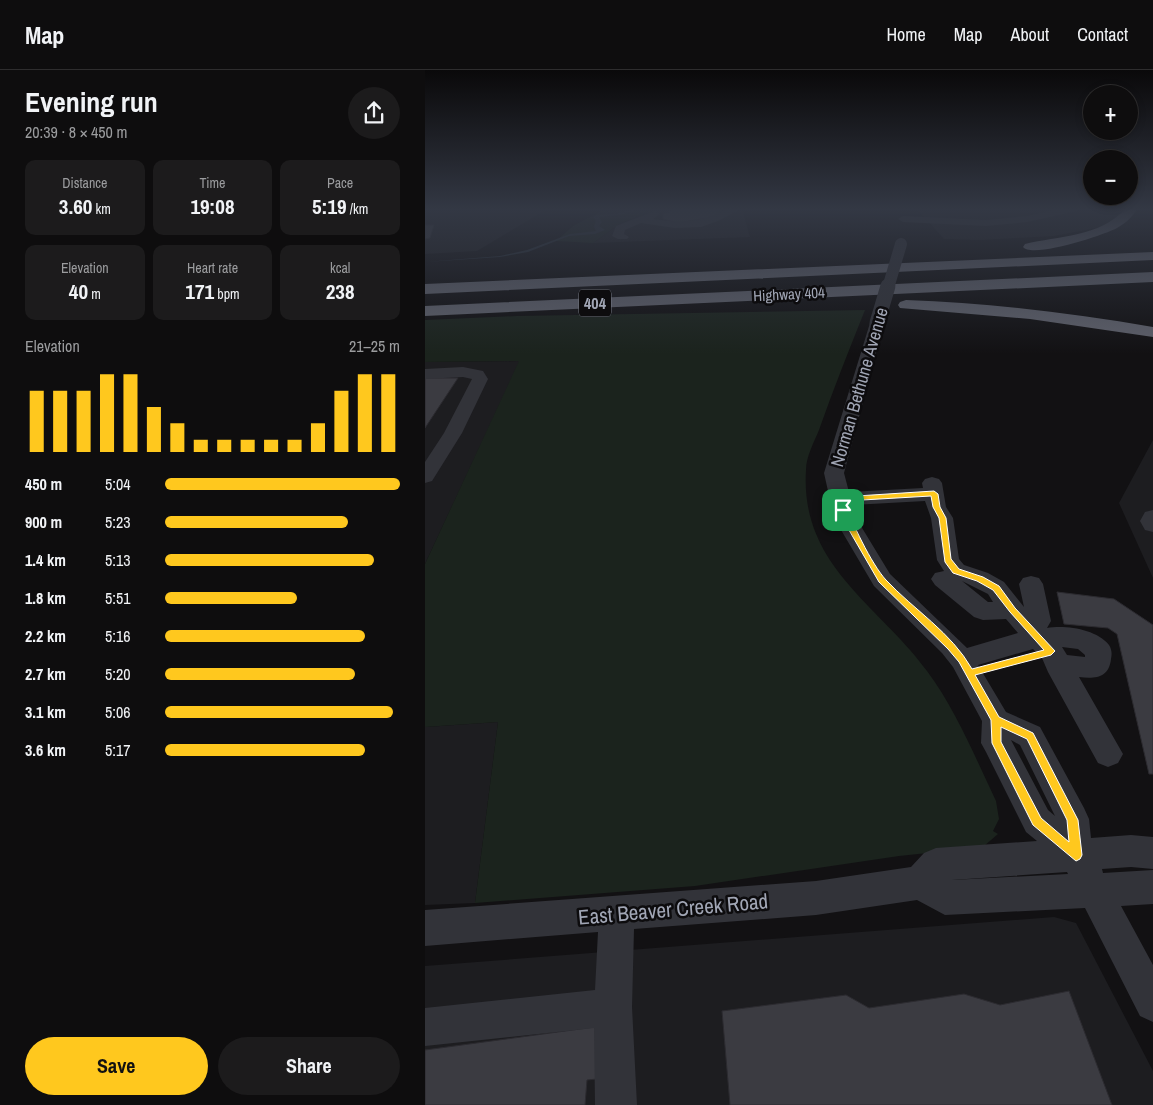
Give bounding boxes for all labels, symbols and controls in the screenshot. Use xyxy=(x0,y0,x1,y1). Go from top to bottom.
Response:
text: Map xyxy=(25,19,64,51)
text: Home xyxy=(886,22,926,47)
text: Map xyxy=(954,22,983,47)
text: About xyxy=(1011,22,1049,47)
text: Contact xyxy=(1077,22,1128,47)
text: Evening run xyxy=(25,83,158,121)
map controls xyxy=(1083,85,1138,205)
button: + xyxy=(1083,85,1138,140)
button: share xyxy=(348,87,400,139)
text: 20:39 · 8 × 450 m xyxy=(25,121,128,143)
button: − xyxy=(1083,150,1138,205)
text: Distance xyxy=(62,174,107,192)
text: Time xyxy=(200,174,225,192)
text: Pace xyxy=(327,174,353,192)
text: 3.60 xyxy=(59,192,92,221)
text: 19:08 xyxy=(190,192,235,221)
text: 5:19 xyxy=(312,192,347,221)
text: km xyxy=(92,200,111,218)
text: /km xyxy=(347,200,368,218)
text: Elevation xyxy=(61,259,109,277)
text: Heart rate xyxy=(187,259,238,277)
text: kcal xyxy=(330,259,350,277)
text: 40 xyxy=(69,277,88,306)
text: 171 xyxy=(185,277,214,306)
text: 238 xyxy=(326,277,355,306)
street label: Highway 404 xyxy=(753,282,826,306)
text: m xyxy=(88,285,101,303)
text: bpm xyxy=(214,285,240,303)
road number: 404 xyxy=(579,290,611,317)
street label: Norman Bethune Avenue xyxy=(824,304,894,470)
text: Elevation xyxy=(25,335,80,357)
text: 21–25 m xyxy=(349,335,400,357)
text: 450 m xyxy=(25,473,62,495)
text: 5:04 xyxy=(105,473,131,495)
pin xyxy=(822,489,864,531)
icon: arrive xyxy=(829,496,857,524)
text: 900 m xyxy=(25,511,62,533)
text: 5:23 xyxy=(105,511,131,533)
text: 1.4 km xyxy=(25,549,66,571)
text: 5:13 xyxy=(105,549,131,571)
text: 1.8 km xyxy=(25,587,66,609)
text: 5:51 xyxy=(105,587,131,609)
text: 2.2 km xyxy=(25,625,66,647)
text: 5:16 xyxy=(105,625,131,647)
text: 2.7 km xyxy=(25,663,66,685)
text: 5:20 xyxy=(105,663,131,685)
text: 3.1 km xyxy=(25,701,66,723)
text: 5:06 xyxy=(105,701,131,723)
text: 3.6 km xyxy=(25,739,66,761)
text: 5:17 xyxy=(105,739,131,761)
street label: East Beaver Creek Road xyxy=(577,886,769,932)
button: Save xyxy=(25,1037,208,1095)
button: Share xyxy=(218,1037,400,1095)

